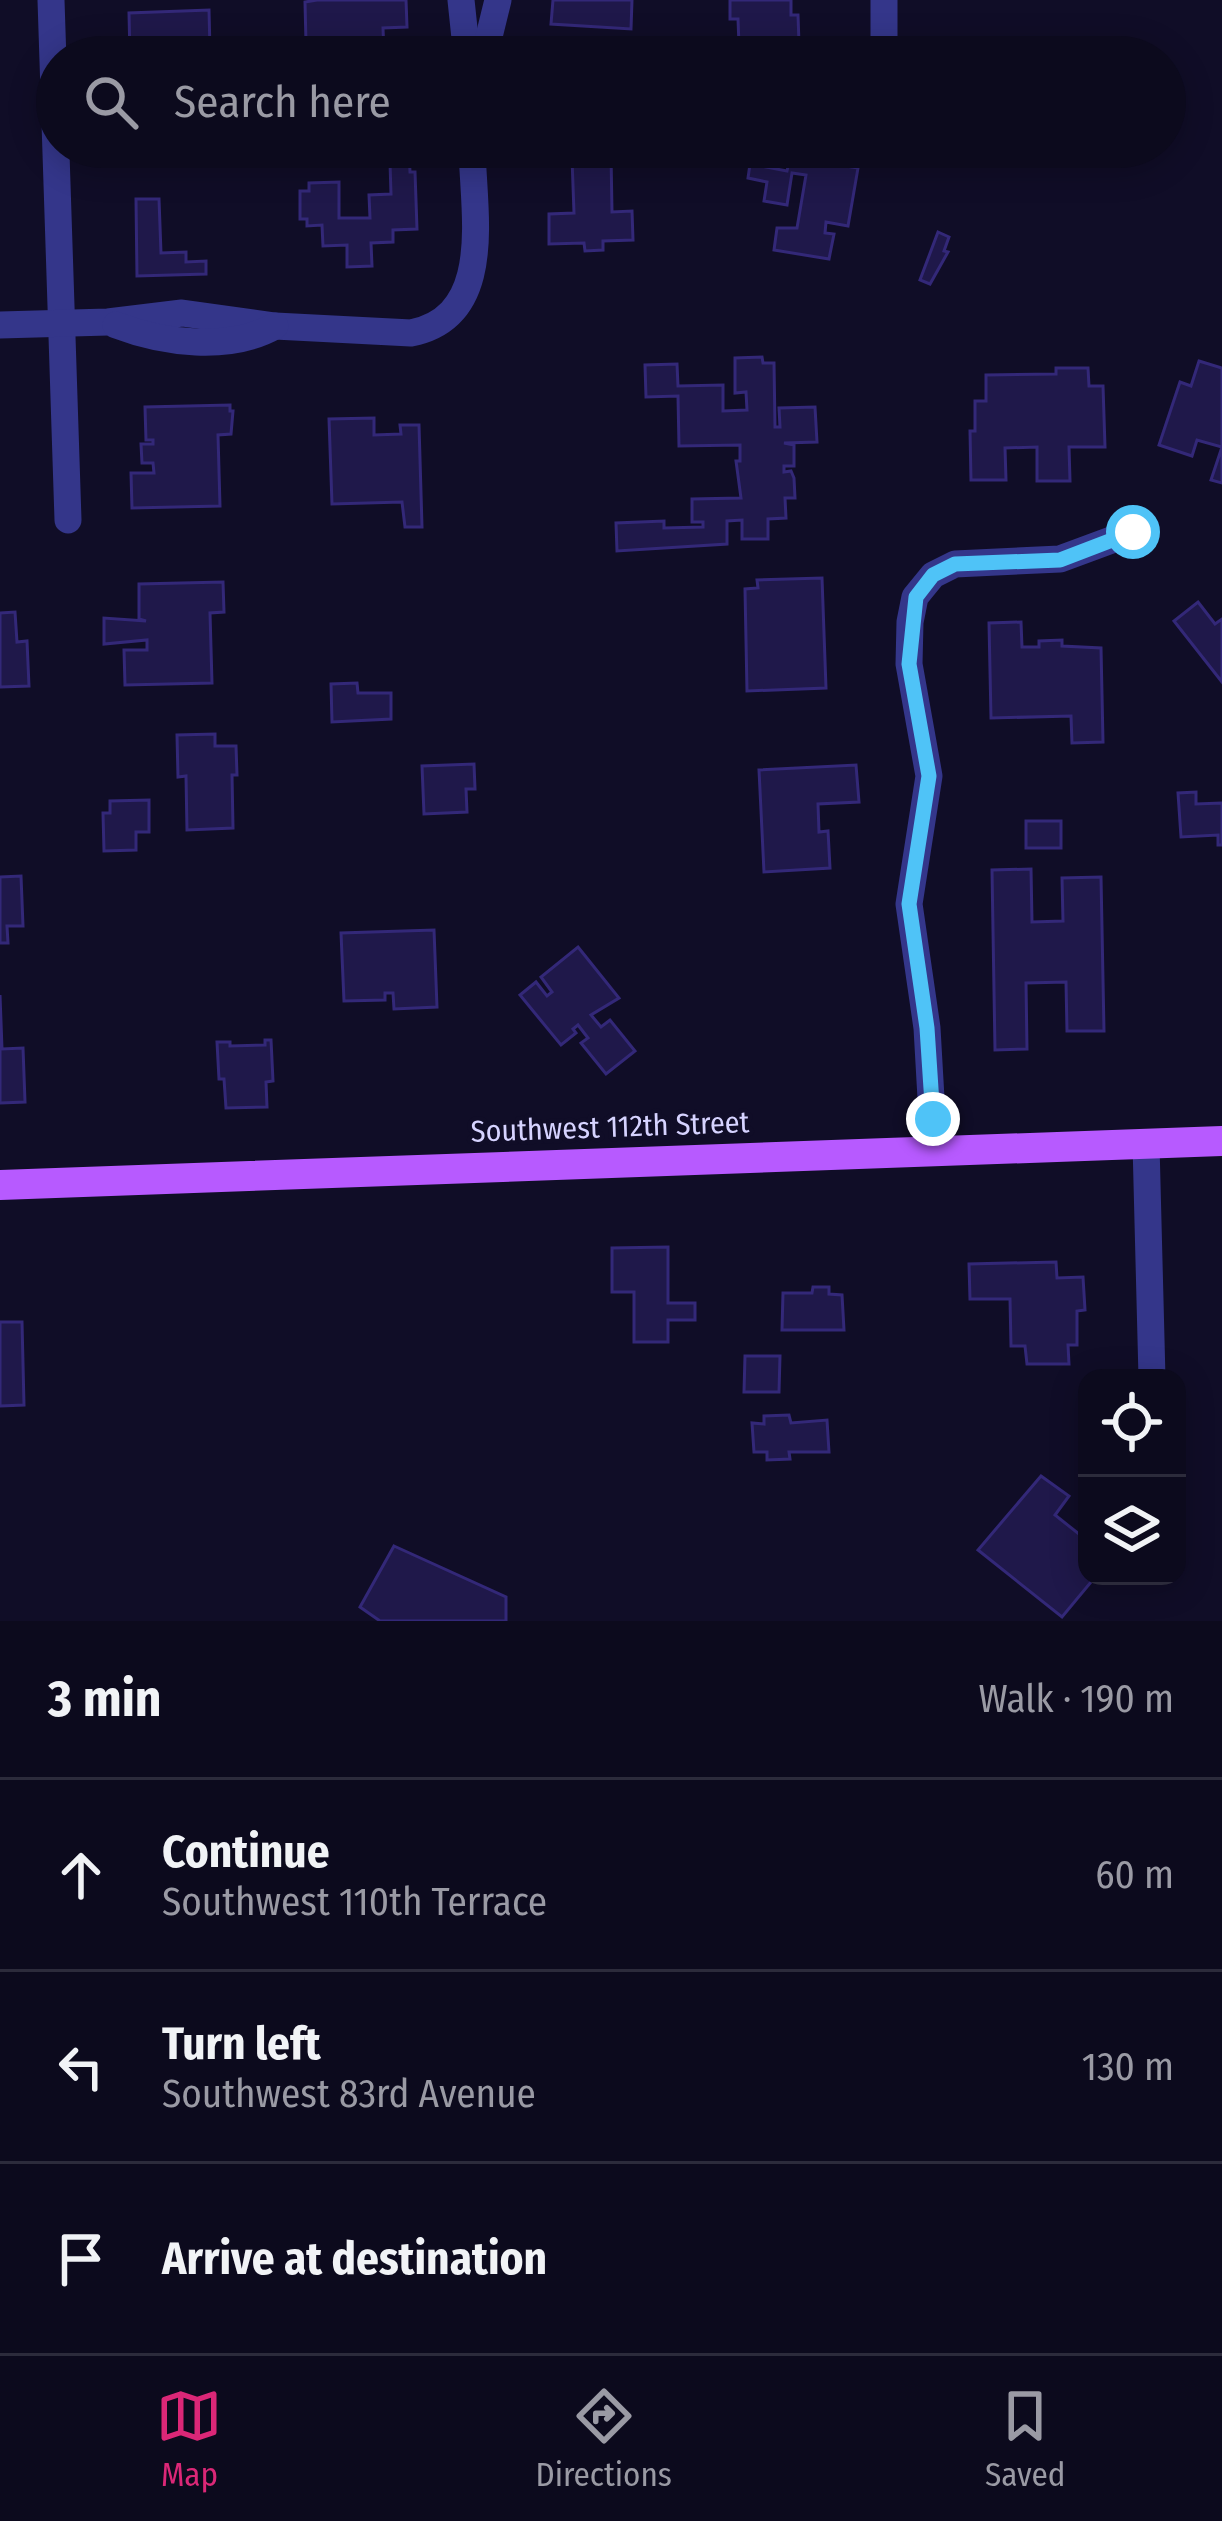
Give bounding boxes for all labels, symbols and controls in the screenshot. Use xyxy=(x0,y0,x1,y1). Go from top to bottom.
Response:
search box xyxy=(36,36,1186,168)
icon: search xyxy=(78,69,144,135)
text: Search here xyxy=(174,75,391,129)
route start xyxy=(1106,505,1160,559)
route end xyxy=(906,1092,960,1146)
street label: Southwest 112th Street xyxy=(470,1104,750,1150)
map controls xyxy=(1078,1369,1186,1585)
button: locate xyxy=(1078,1369,1186,1477)
button: layers xyxy=(1078,1477,1186,1585)
text: 3 min xyxy=(48,1668,162,1730)
text: Walk · 190 m xyxy=(979,1676,1174,1722)
text: Continue xyxy=(162,1825,330,1879)
icon: ahead xyxy=(48,1842,114,1908)
text: 60 m xyxy=(1095,1852,1174,1898)
text: Southwest 110th Terrace xyxy=(162,1879,547,1925)
text: Turn left xyxy=(162,2017,321,2071)
icon: left xyxy=(48,2034,114,2100)
text: 130 m xyxy=(1082,2044,1174,2090)
text: Southwest 83rd Avenue xyxy=(162,2071,536,2117)
icon: arrive xyxy=(48,2226,114,2292)
text: Arrive at destination xyxy=(162,2232,547,2286)
tab: Map xyxy=(156,2383,222,2495)
tab: Directions xyxy=(535,2383,672,2495)
tab: Saved xyxy=(985,2383,1065,2495)

